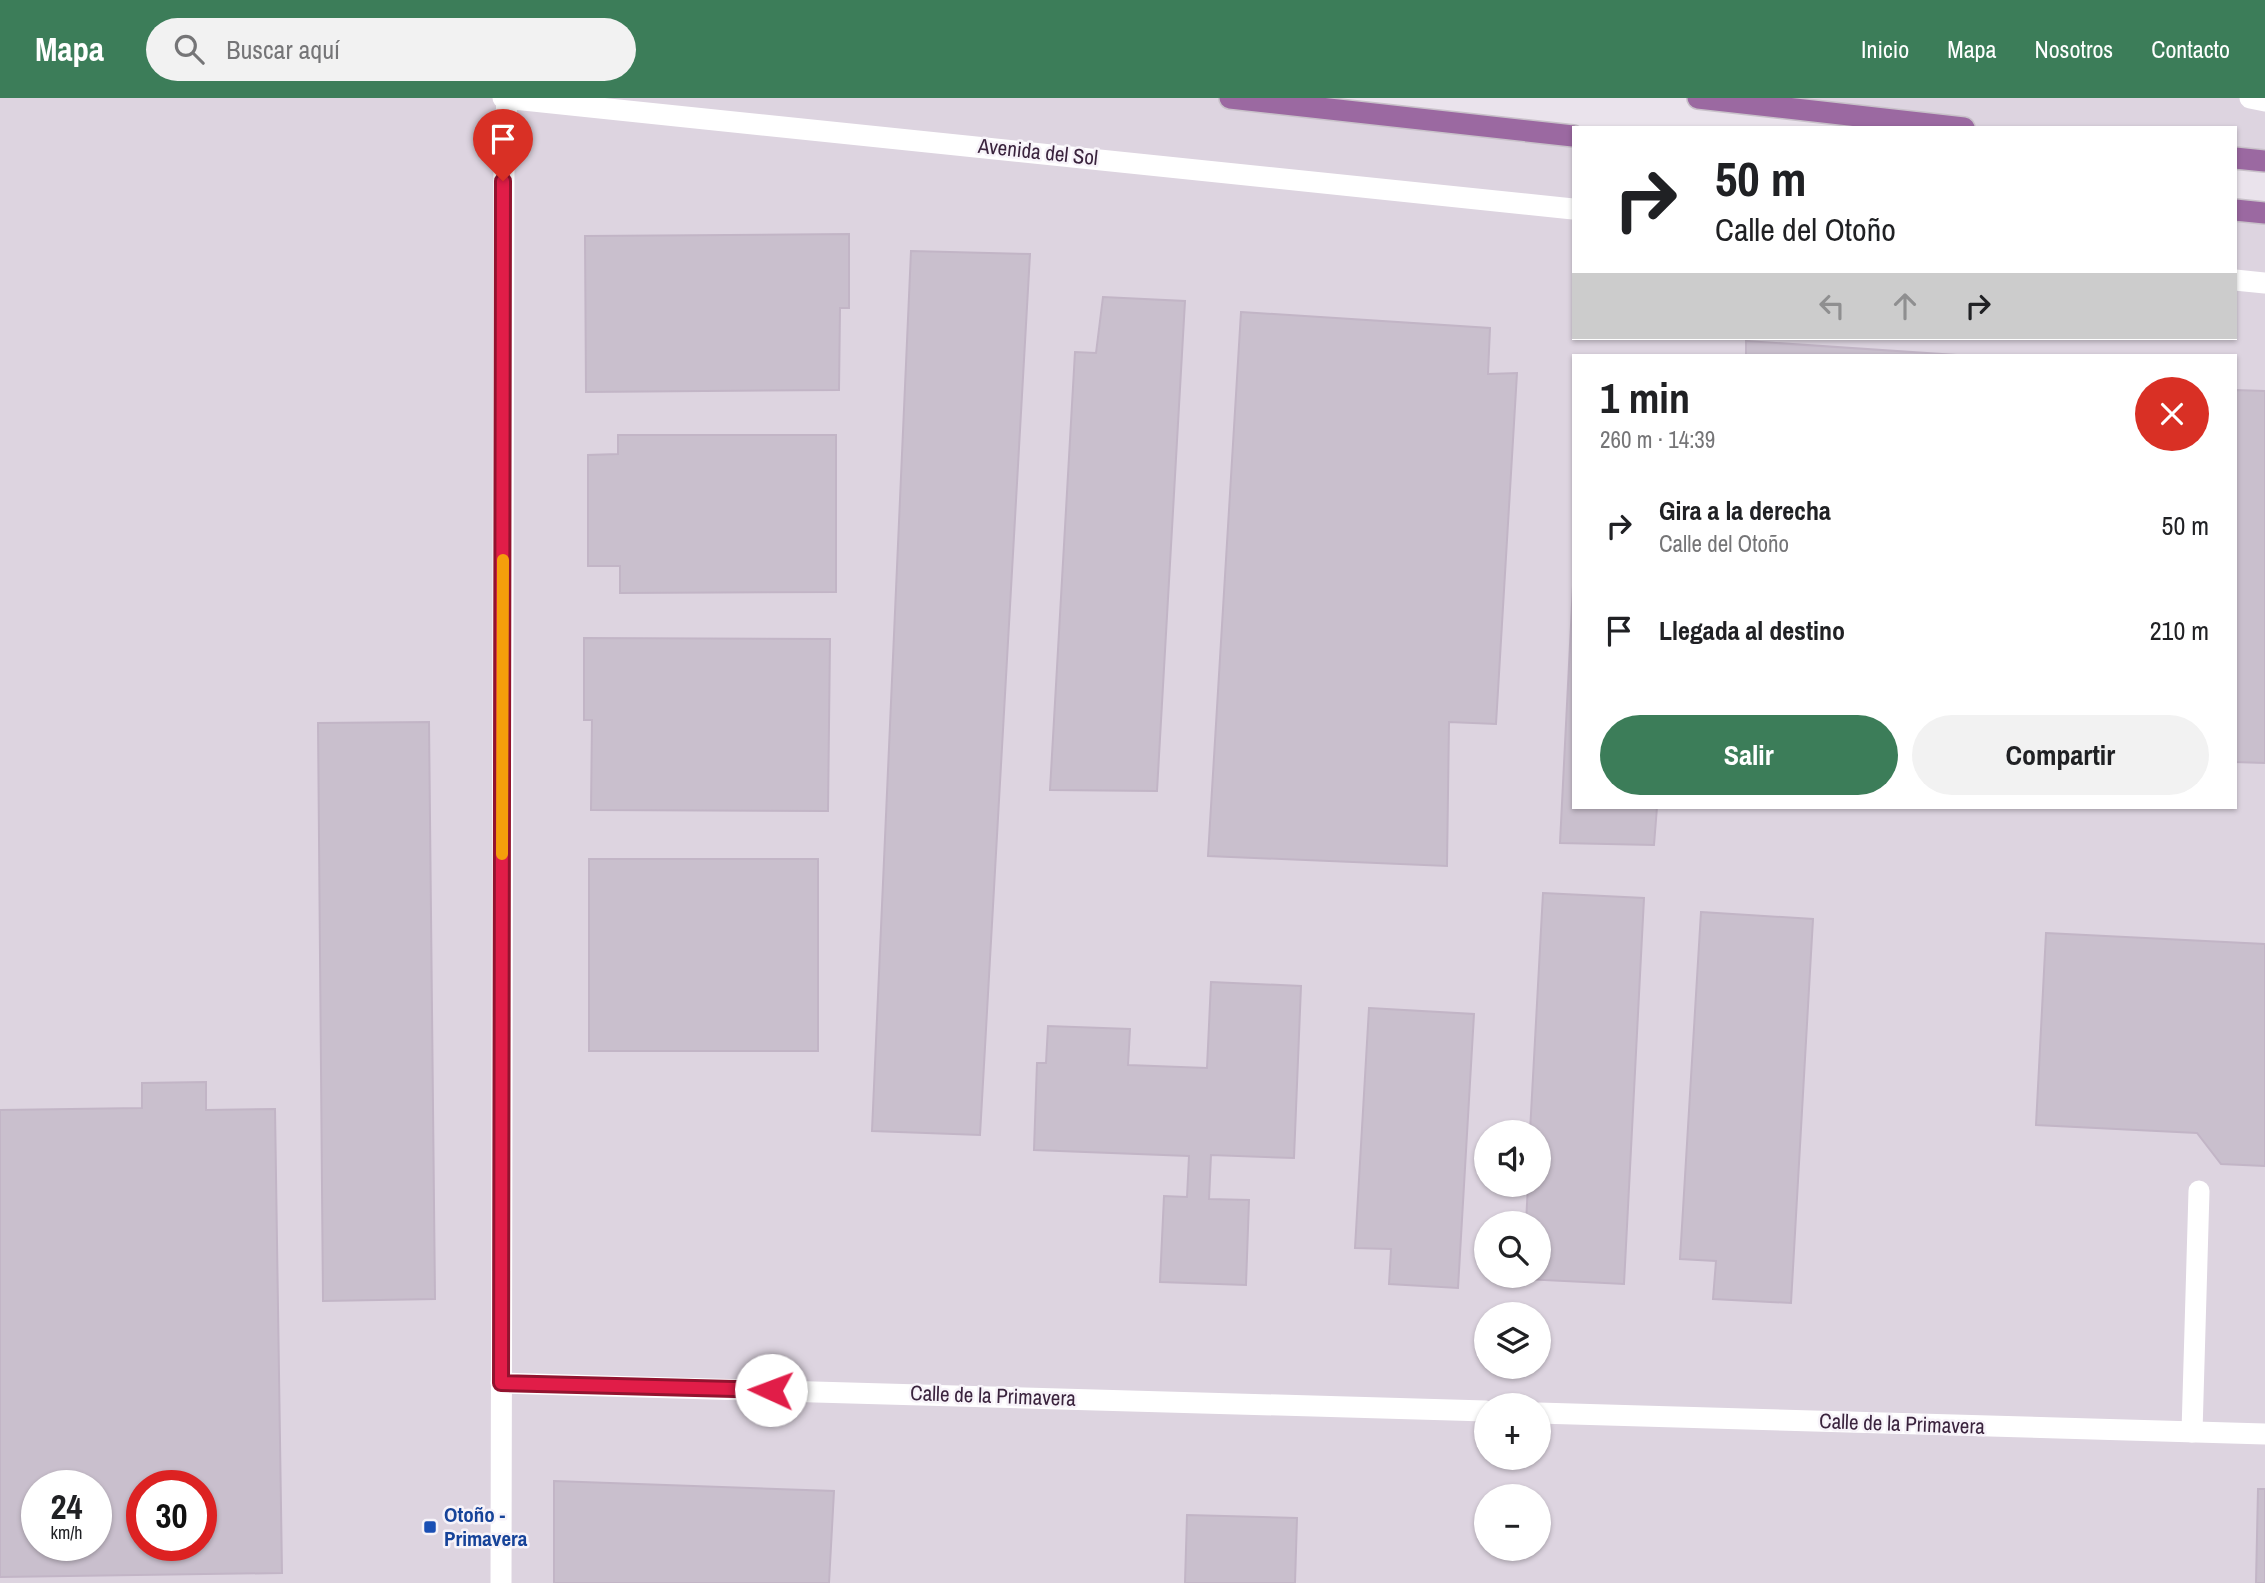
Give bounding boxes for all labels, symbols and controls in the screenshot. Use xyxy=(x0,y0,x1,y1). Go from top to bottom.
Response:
search box xyxy=(146,18,636,81)
text: Mapa xyxy=(35,27,104,71)
icon: search xyxy=(170,30,208,68)
text: Buscar aquí xyxy=(226,32,340,67)
text: Inicio xyxy=(1861,33,1909,65)
text: Mapa xyxy=(1947,33,1996,65)
text: Nosotros xyxy=(2034,33,2113,65)
text: Contacto xyxy=(2151,33,2230,65)
pin xyxy=(473,109,533,181)
icon: arrive xyxy=(484,120,522,158)
street label: Avenida del Sol xyxy=(976,131,1099,172)
text: 50 m xyxy=(1715,145,1807,211)
icon: right xyxy=(1600,154,1691,245)
text: Calle del Otoño xyxy=(1715,208,1896,251)
icon: left xyxy=(1813,287,1851,325)
icon: ahead xyxy=(1886,287,1924,325)
icon: right xyxy=(1959,287,1997,325)
text: 1 min xyxy=(1600,370,1690,426)
button: close xyxy=(2135,377,2209,451)
text: 260 m · 14:39 xyxy=(1600,424,1715,455)
text: Gira a la derecha xyxy=(1659,493,1831,528)
icon: right xyxy=(1600,507,1638,545)
text: 50 m xyxy=(2162,508,2209,543)
text: Calle del Otoño xyxy=(1659,528,1789,559)
icon: arrive xyxy=(1600,612,1638,650)
text: Llegada al destino xyxy=(1659,613,1845,648)
text: 210 m xyxy=(2150,613,2209,648)
button: Salir xyxy=(1600,715,1898,795)
button: Compartir xyxy=(1912,715,2209,795)
map controls xyxy=(1474,1120,1551,1561)
button: sound xyxy=(1474,1120,1551,1197)
button: search xyxy=(1474,1211,1551,1288)
button: layers xyxy=(1474,1302,1551,1379)
position arrow xyxy=(734,1353,808,1427)
street label: Calle de la Primavera xyxy=(910,1378,1077,1413)
button: + xyxy=(1474,1393,1551,1470)
street label: Calle de la Primavera xyxy=(1819,1406,1986,1441)
speed limit sign: 30 xyxy=(126,1470,217,1561)
text: 24 xyxy=(51,1483,82,1530)
button: − xyxy=(1474,1484,1551,1561)
place label: Otoño - Primavera xyxy=(444,1500,528,1553)
marker: Otoño - Primavera xyxy=(422,1519,438,1535)
text: km/h xyxy=(51,1520,83,1545)

